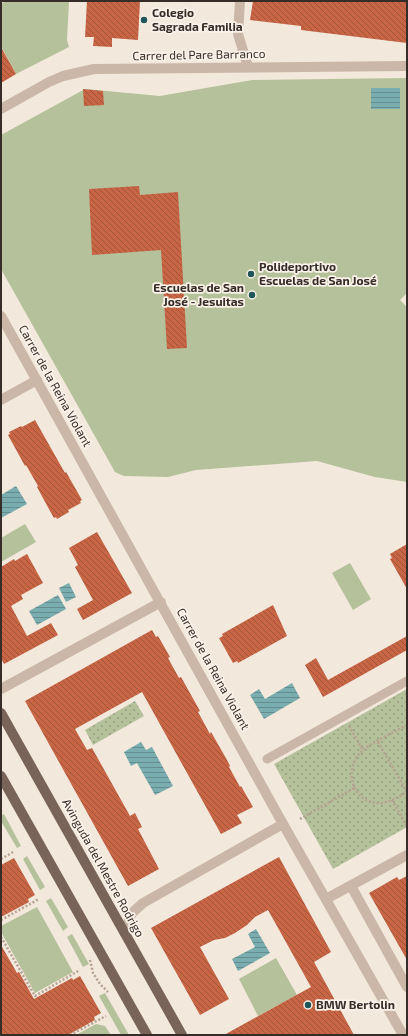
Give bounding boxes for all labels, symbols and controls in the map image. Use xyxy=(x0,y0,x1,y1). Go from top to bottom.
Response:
place label: Colegio Sagrada Familia xyxy=(152,5,243,33)
marker: Colegio Sagrada Familia xyxy=(139,15,149,25)
street label: Carrer del Pare Barranco xyxy=(132,46,266,62)
place label: Polideportivo Escuelas de San José xyxy=(259,259,377,287)
marker: Polideportivo Escuelas de San José xyxy=(246,269,256,279)
place label: Escuelas de San José - Jesuitas xyxy=(153,280,244,308)
marker: Escuelas de San José - Jesuitas xyxy=(247,290,257,300)
street label: Carrer de la Reina Violant xyxy=(17,322,95,449)
street label: Carrer de la Reina Violant xyxy=(175,605,253,732)
street label: Avinguda del Mestre Rodrigo xyxy=(60,796,148,939)
place label: BMW Bertolin xyxy=(316,997,395,1011)
marker: BMW Bertolin xyxy=(303,1000,313,1010)

